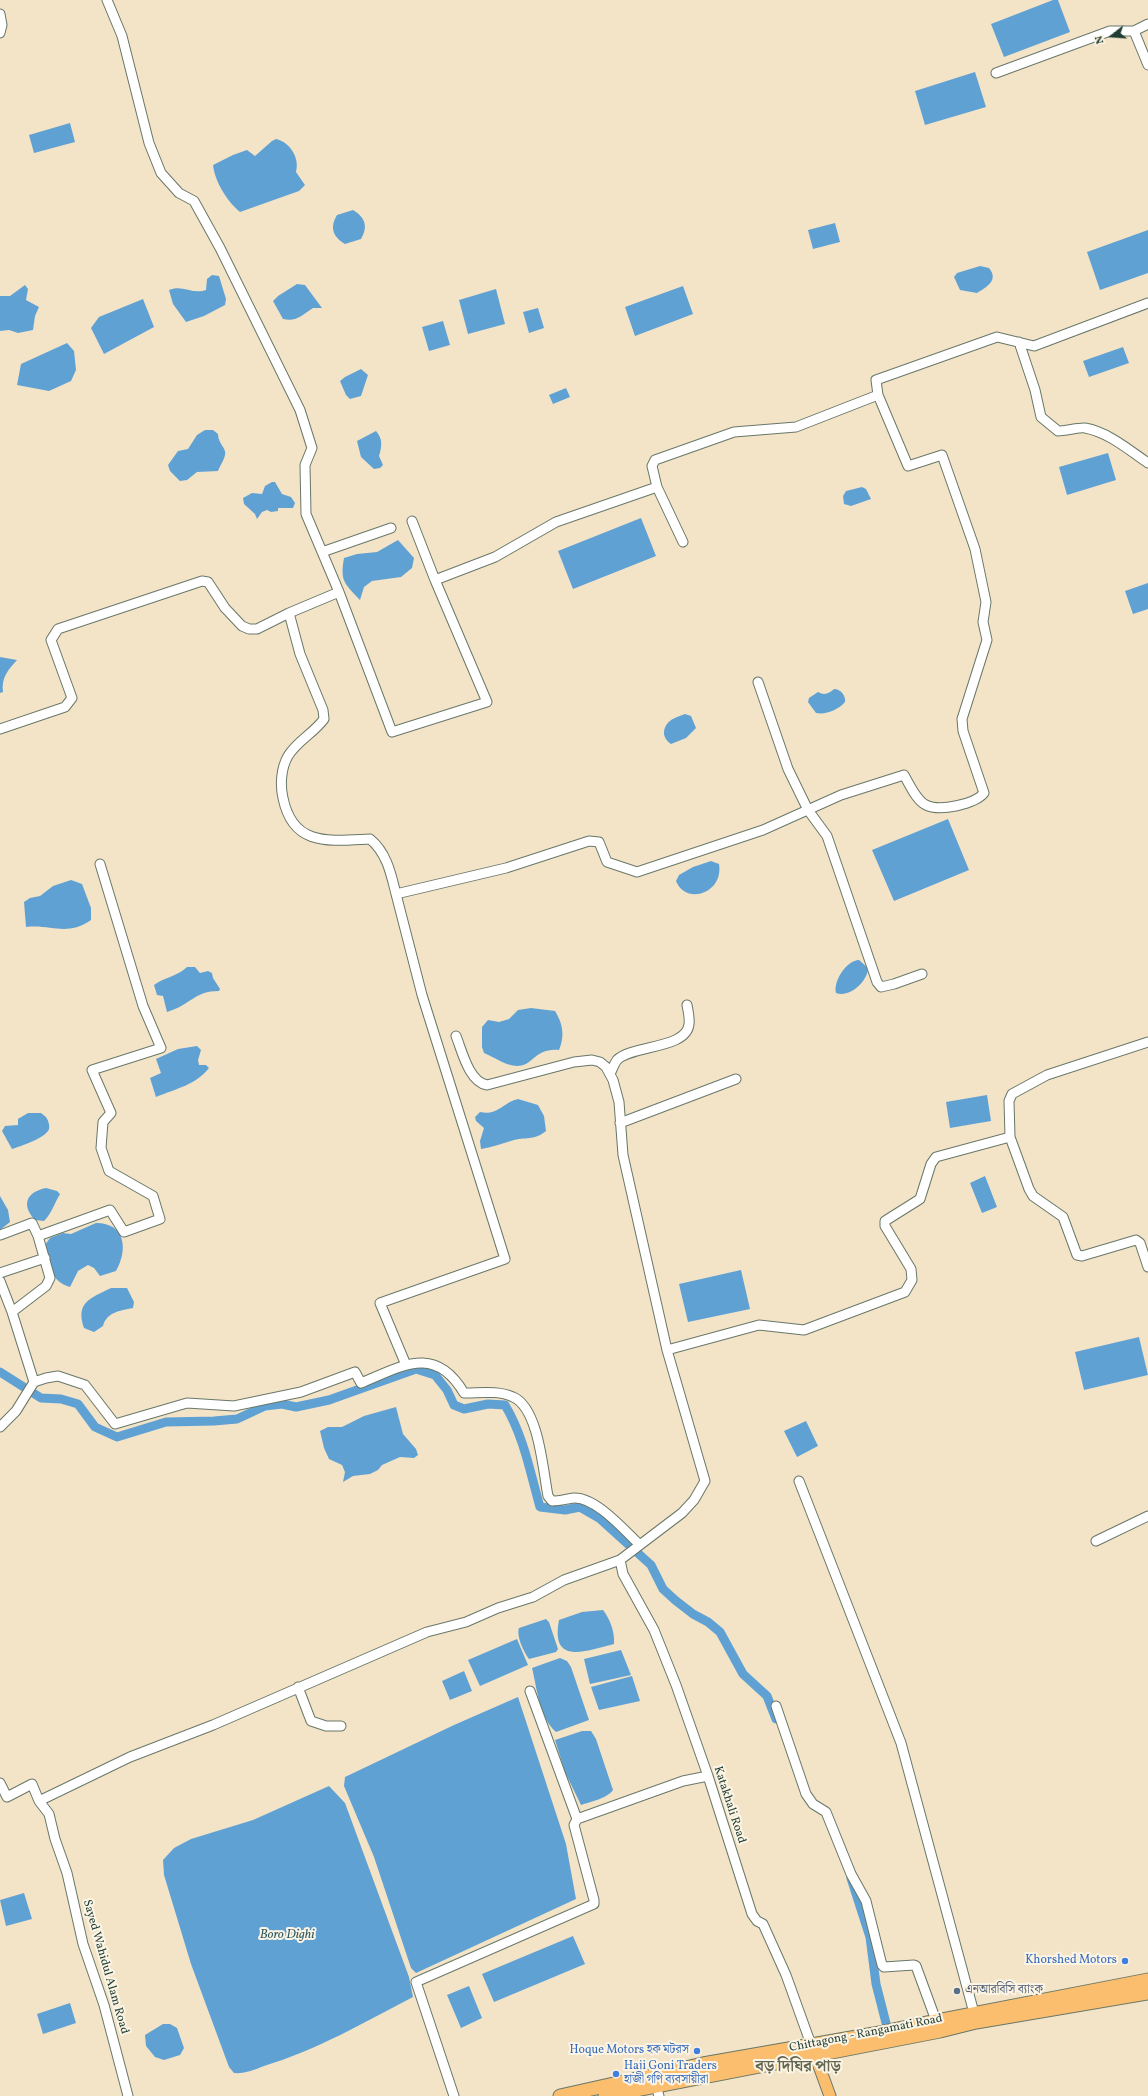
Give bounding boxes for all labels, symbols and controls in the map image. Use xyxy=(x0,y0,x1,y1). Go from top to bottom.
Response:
north arrow xyxy=(1092,16,1132,56)
text: N xyxy=(1092,34,1108,46)
street label: Katakhali Road xyxy=(710,1765,748,1845)
street label: Sayed Wahidul Alam Road xyxy=(79,1898,131,2036)
water label: Boro Dighi xyxy=(260,1928,314,1944)
place label: Khorshed Motors xyxy=(1025,1954,1117,1968)
marker: Khorshed Motors xyxy=(1120,1956,1130,1966)
place label: এনআরবিসি ব্যাংক xyxy=(965,1984,1043,1998)
marker: এনআরবিসি ব্যাংক xyxy=(952,1986,962,1996)
street label: Chittagong - Rangamati Road xyxy=(788,2012,944,2056)
place label: Hoque Motors হক মটরস xyxy=(569,2044,689,2058)
marker: Hoque Motors হক মটরস xyxy=(692,2046,702,2056)
district label: বড় দিঘির পাড় xyxy=(755,2058,841,2078)
place label: Haji Goni Traders হাজী গণি ব্যবসায়ীরা xyxy=(624,2060,717,2088)
marker: Haji Goni Traders হাজী গণি ব্যবসায়ীরা xyxy=(611,2069,621,2079)

